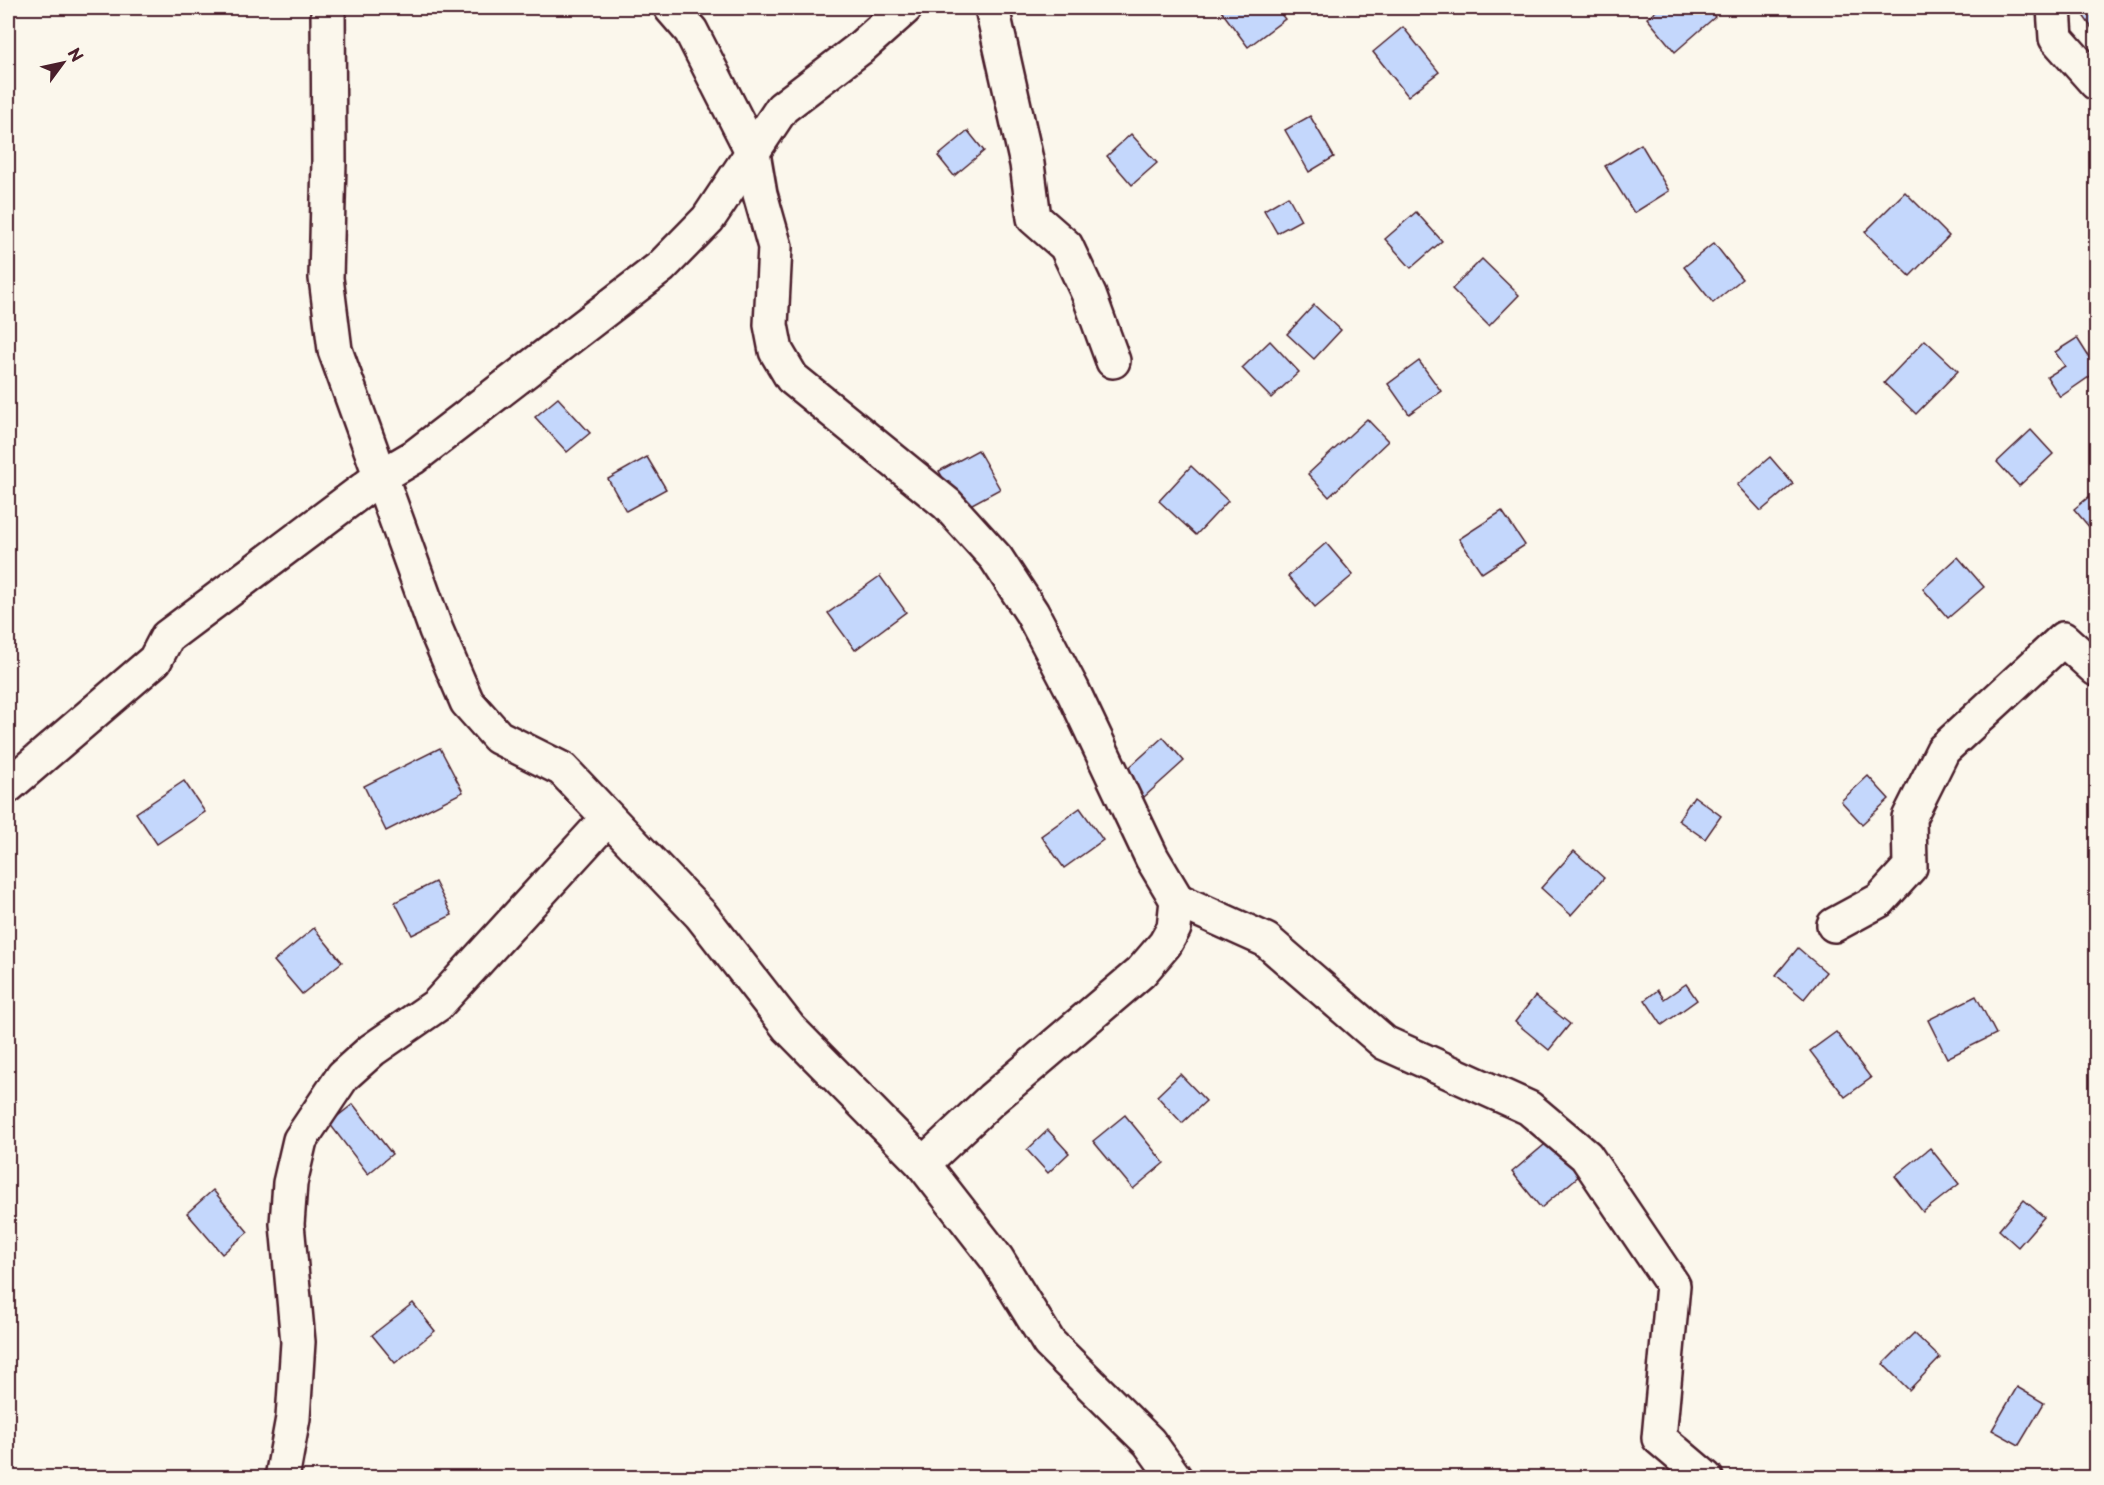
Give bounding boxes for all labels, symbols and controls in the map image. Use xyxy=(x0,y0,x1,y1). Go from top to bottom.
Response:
north arrow xyxy=(33,33,93,93)
text: N xyxy=(63,42,90,66)

